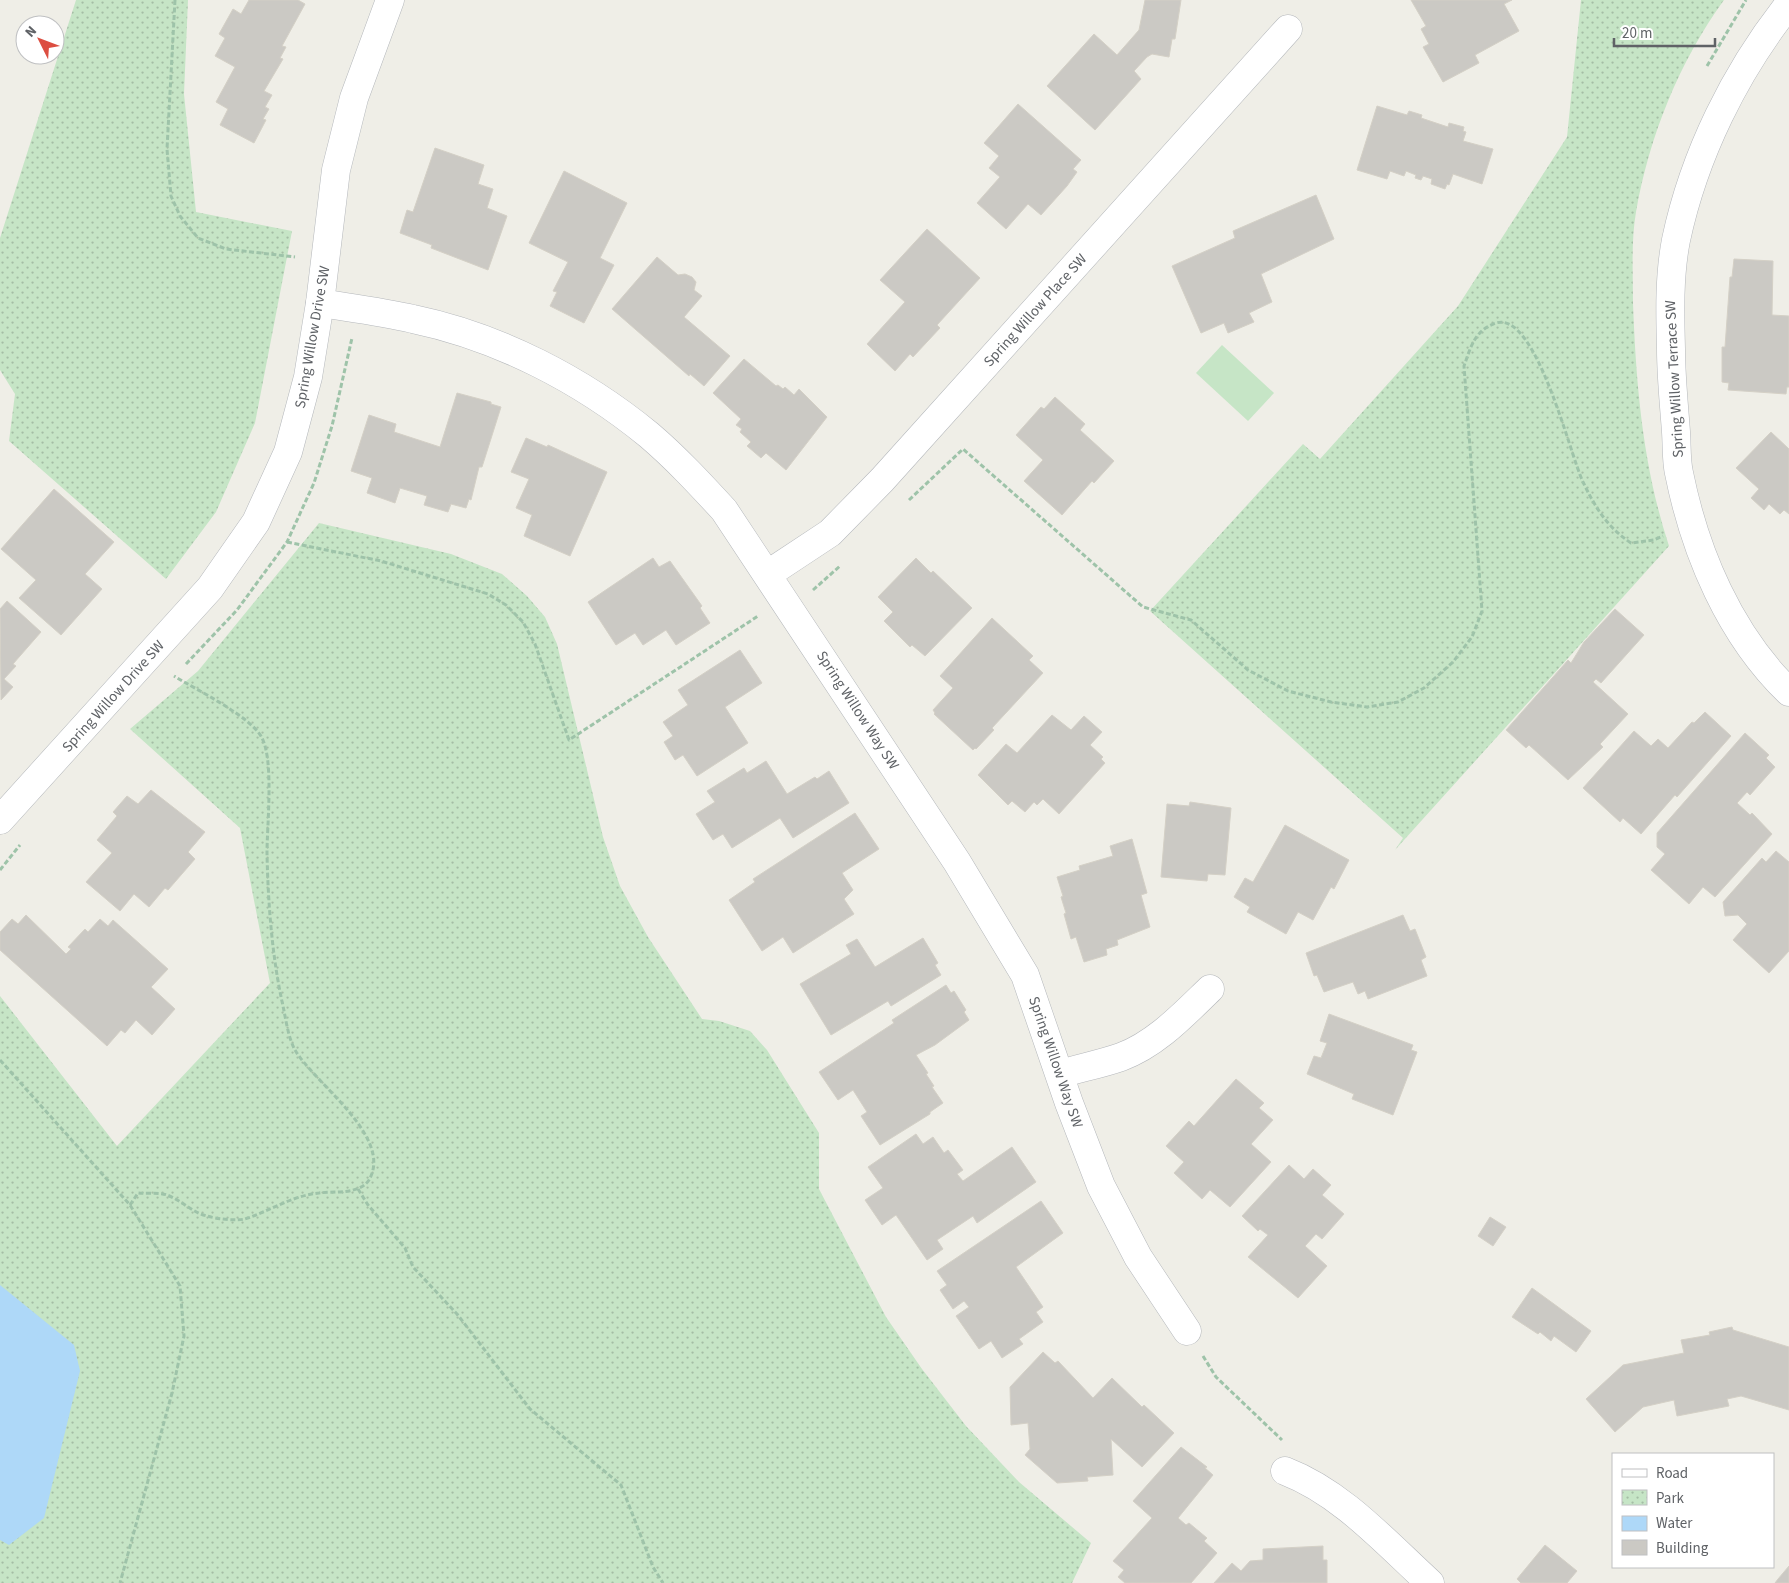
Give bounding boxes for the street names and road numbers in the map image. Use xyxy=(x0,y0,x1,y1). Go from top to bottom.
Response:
street label: Spring Willow Place SW xyxy=(979,249,1092,371)
street label: Spring Willow Drive SW xyxy=(290,264,335,410)
street label: Spring Willow Terrace SW xyxy=(1660,299,1689,458)
street label: Spring Willow Drive SW xyxy=(57,636,170,757)
street label: Spring Willow Way SW xyxy=(811,647,904,774)
street label: Spring Willow Way SW xyxy=(1023,994,1088,1131)

